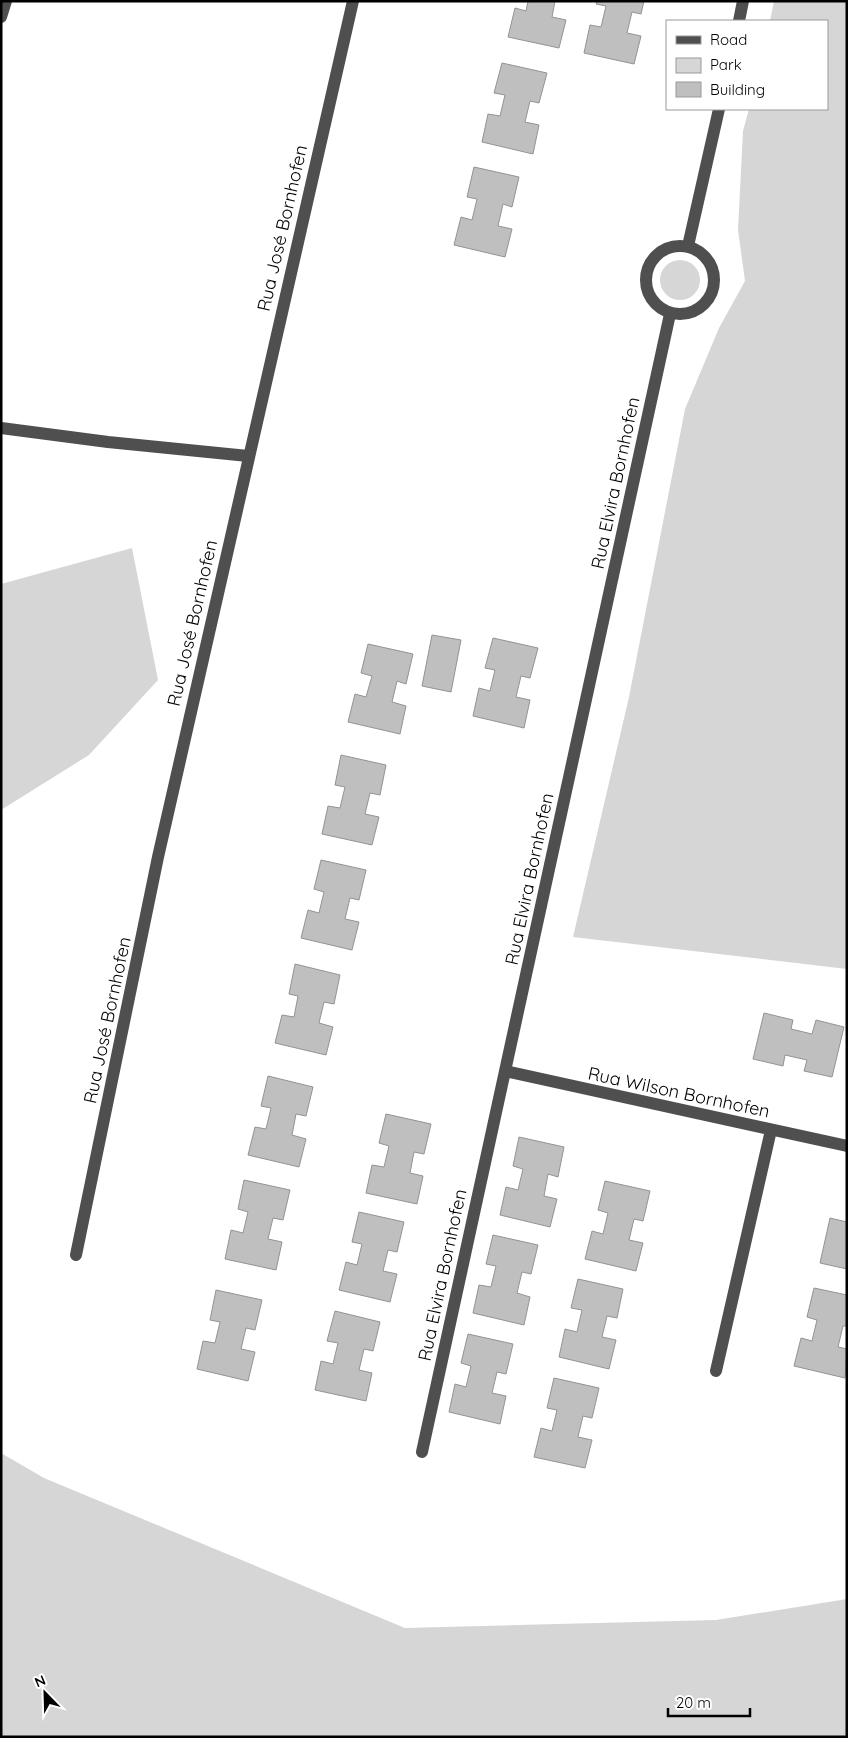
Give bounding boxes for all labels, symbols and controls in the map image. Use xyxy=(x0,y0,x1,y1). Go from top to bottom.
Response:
legend xyxy=(666,20,828,110)
text: Road xyxy=(710,30,747,49)
text: Park xyxy=(710,55,742,74)
text: Building xyxy=(710,80,765,99)
street label: Rua José Bornhofen xyxy=(252,143,312,313)
street label: Rua Elvira Bornhofen xyxy=(586,395,644,571)
street label: Rua José Bornhofen xyxy=(162,538,222,708)
street label: Rua Elvira Bornhofen xyxy=(500,791,558,967)
street label: Rua José Bornhofen xyxy=(78,934,136,1106)
street label: Rua Wilson Bornhofen xyxy=(586,1061,772,1123)
street label: Rua Elvira Bornhofen xyxy=(413,1187,471,1363)
north arrow xyxy=(20,1668,70,1718)
text: N xyxy=(32,1671,48,1691)
scale bar xyxy=(668,1686,750,1718)
text: 20 m xyxy=(676,1693,711,1712)

